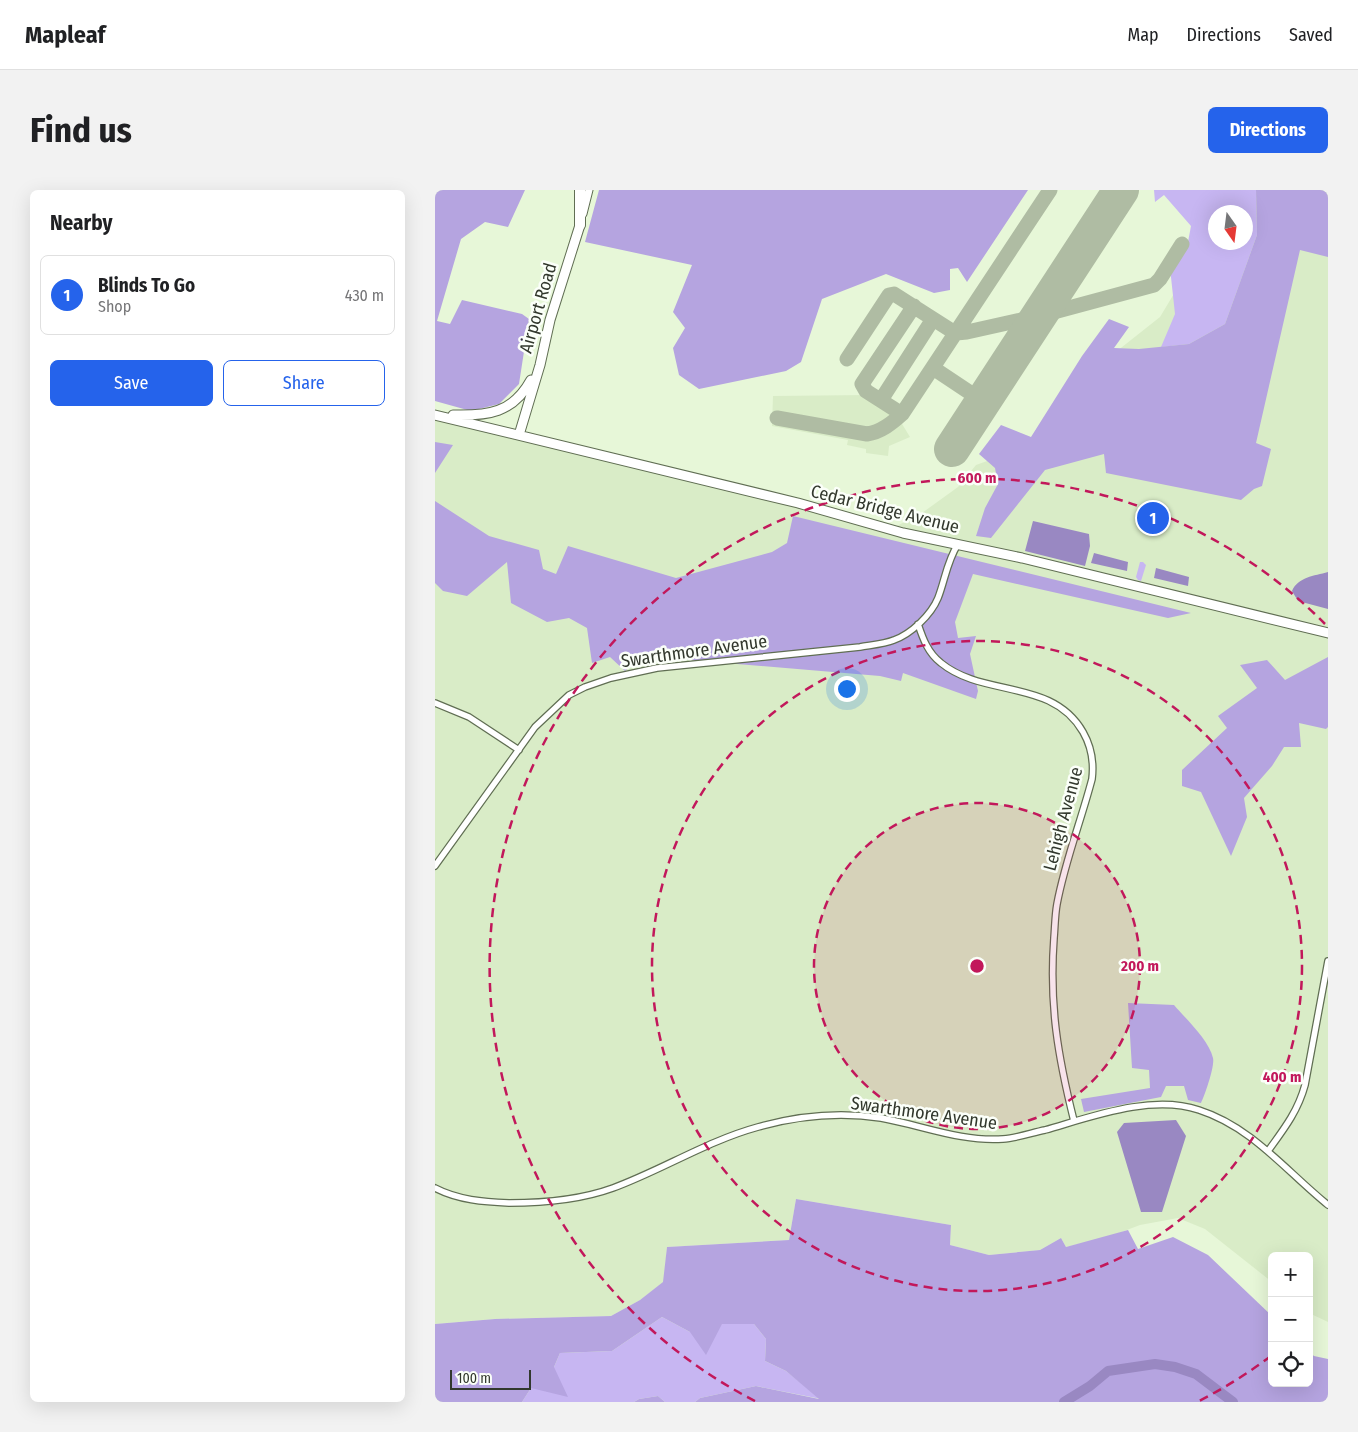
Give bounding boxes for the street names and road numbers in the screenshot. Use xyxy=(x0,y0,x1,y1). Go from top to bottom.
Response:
street label: Airport Road xyxy=(515,260,561,356)
street label: Cedar Bridge Avenue xyxy=(808,480,962,538)
street label: Swarthmore Avenue xyxy=(620,630,769,672)
street label: Lehigh Avenue xyxy=(1039,764,1087,873)
street label: Swarthmore Avenue xyxy=(850,1092,999,1134)

